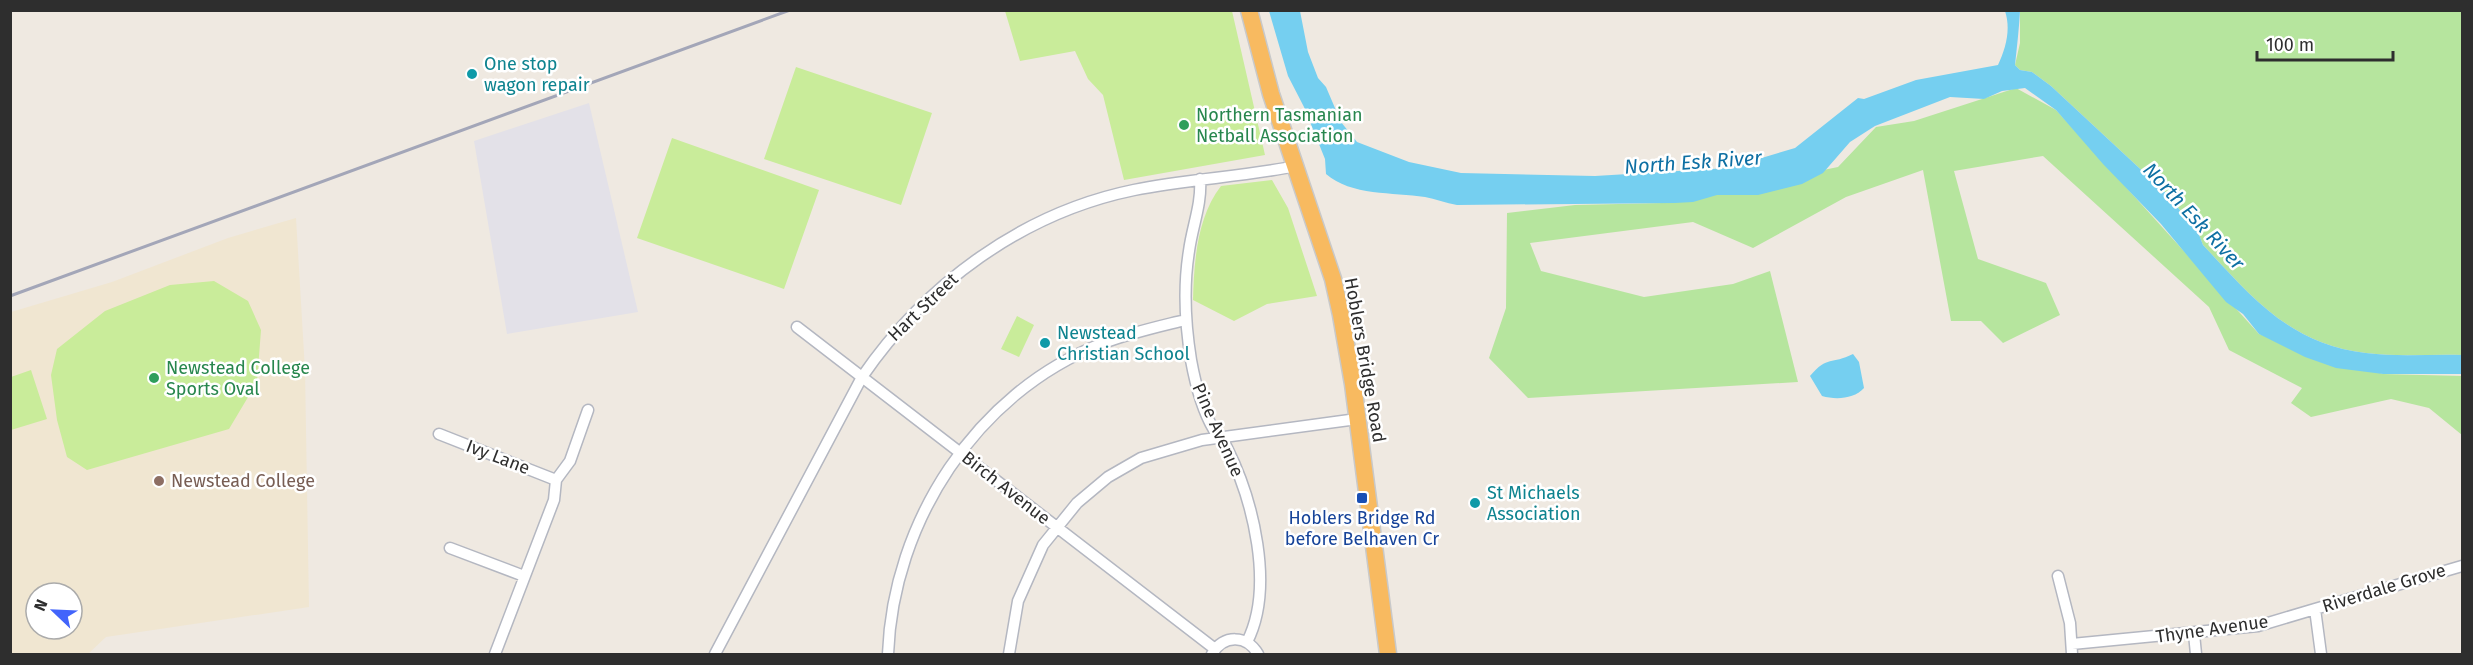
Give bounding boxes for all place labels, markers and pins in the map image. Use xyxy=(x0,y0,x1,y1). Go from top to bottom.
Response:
place label: One stop wagon repair xyxy=(484,53,590,96)
marker: One stop wagon repair xyxy=(465,67,479,81)
place label: Northern Tasmanian Netball Association xyxy=(1196,104,1362,147)
marker: Northern Tasmanian Netball Association xyxy=(1177,118,1191,132)
place label: Newstead Christian School xyxy=(1057,322,1190,365)
marker: Newstead Christian School xyxy=(1038,336,1052,350)
place label: Newstead College Sports Oval xyxy=(166,357,310,400)
marker: Newstead College Sports Oval xyxy=(147,371,161,385)
place label: Newstead College xyxy=(171,470,315,492)
marker: Newstead College xyxy=(152,474,166,488)
place label: St Michaels Association xyxy=(1487,482,1581,525)
marker: Hoblers Bridge Rd before Belhaven Cr xyxy=(1355,491,1369,505)
marker: St Michaels Association xyxy=(1468,496,1482,510)
place label: Hoblers Bridge Rd before Belhaven Cr xyxy=(1285,507,1439,550)

